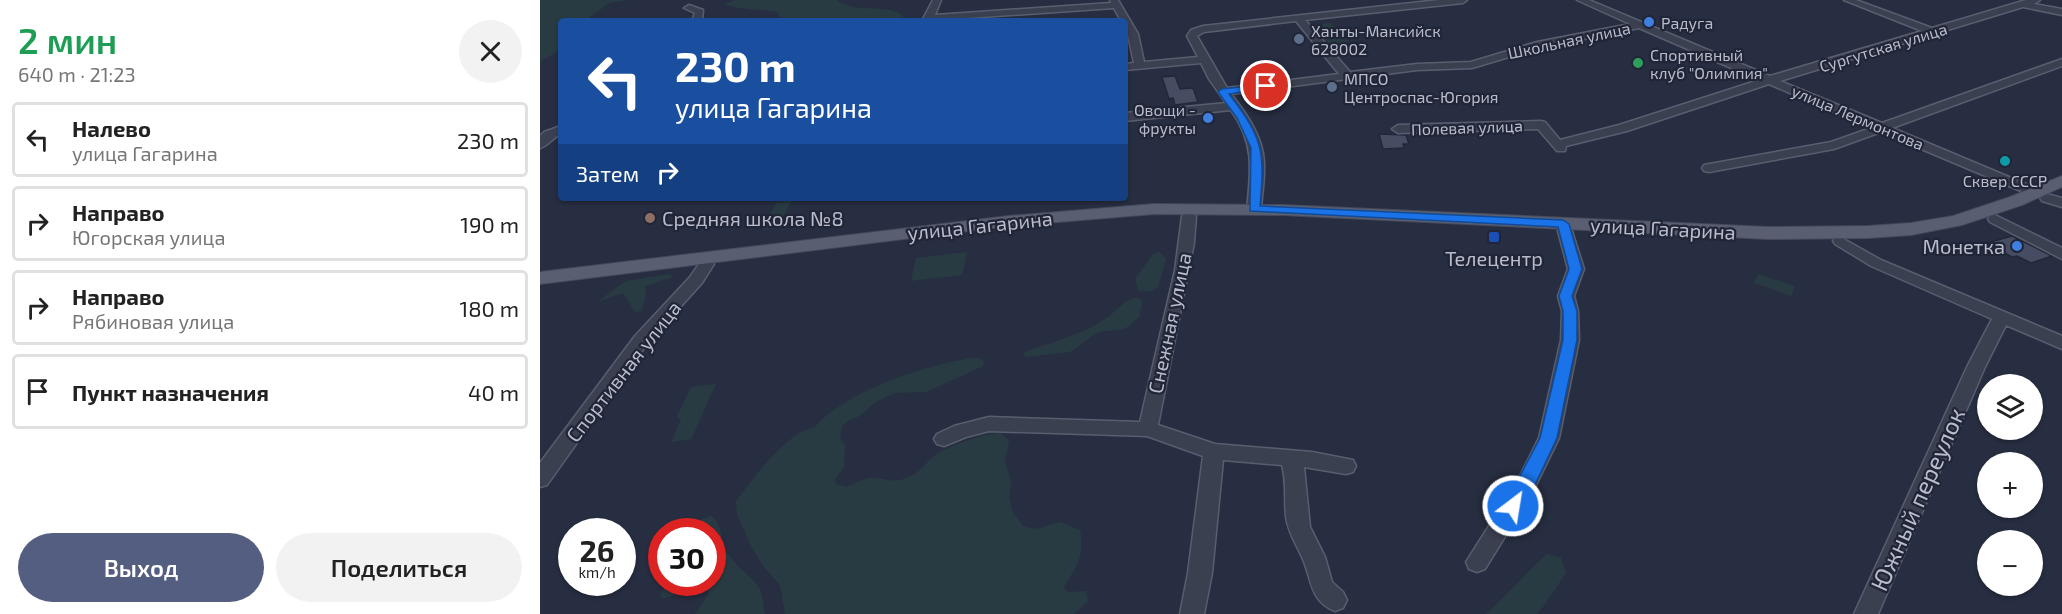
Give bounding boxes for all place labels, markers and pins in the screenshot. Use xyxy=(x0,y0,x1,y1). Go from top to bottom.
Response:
place label: Радуга xyxy=(1661,13,1713,33)
marker: Радуга xyxy=(1642,15,1656,29)
place label: Ханты-Мансийск 628002 xyxy=(1311,21,1441,58)
marker: Ханты-Мансийск 628002 xyxy=(1292,32,1306,46)
place label: Спортивный клуб "Олимпия" xyxy=(1650,45,1768,83)
marker: Спортивный клуб "Олимпия" xyxy=(1631,56,1645,70)
pin xyxy=(1240,60,1291,111)
place label: МПСО Центроспас-Югория xyxy=(1344,69,1499,106)
marker: МПСО Центроспас-Югория xyxy=(1325,80,1339,94)
place label: Овощи - фрукты xyxy=(1134,100,1196,138)
marker: Овощи - фрукты xyxy=(1201,111,1215,125)
marker: Сквер СССР xyxy=(1998,154,2012,168)
place label: Сквер СССР xyxy=(1963,171,2047,190)
place label: Средняя школа №8 xyxy=(662,206,844,230)
marker: Средняя школа №8 xyxy=(643,211,657,225)
marker: Телецентр xyxy=(1487,230,1501,244)
place label: Монетка xyxy=(1922,234,2005,258)
marker: Монетка xyxy=(2010,239,2024,253)
place label: Телецентр xyxy=(1445,246,1543,270)

